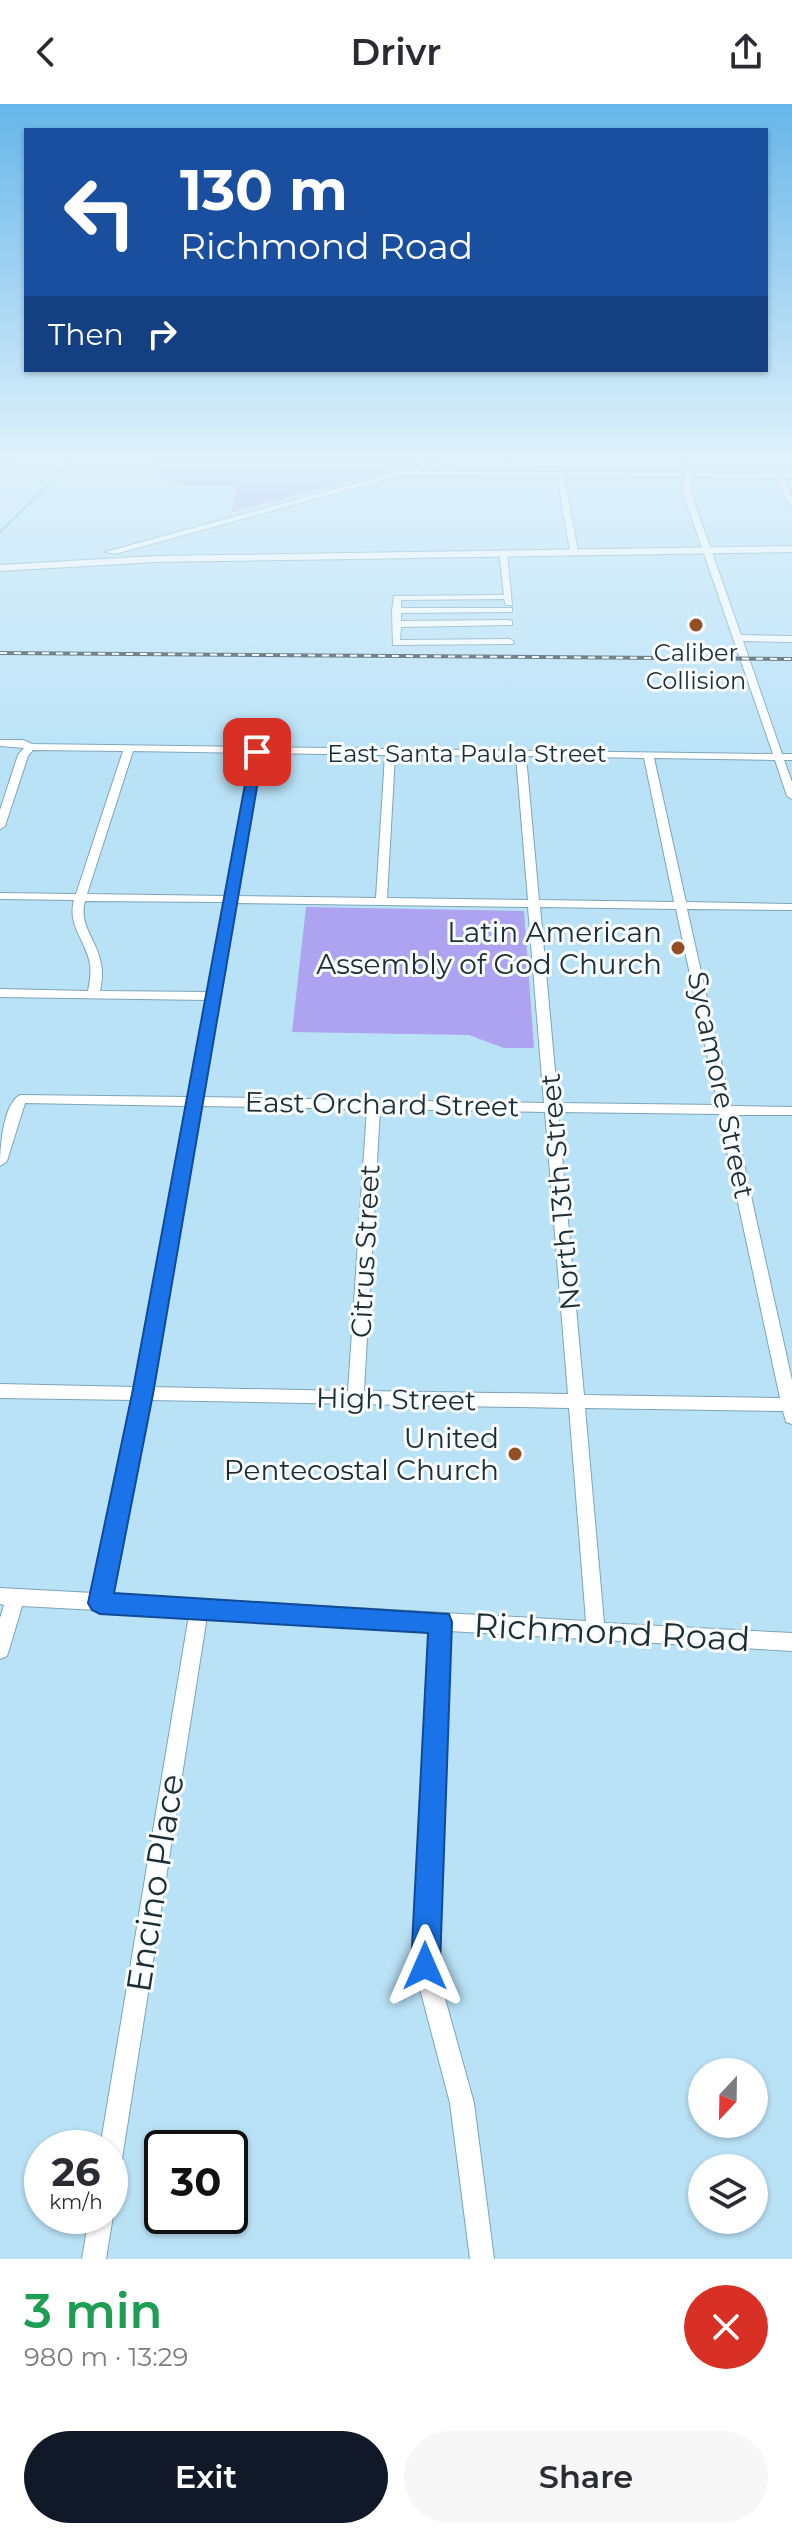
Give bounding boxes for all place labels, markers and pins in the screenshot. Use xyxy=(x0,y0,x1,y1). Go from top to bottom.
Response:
marker: Caliber Collision xyxy=(687,616,705,634)
place label: Caliber Collision xyxy=(646,638,746,695)
pin xyxy=(223,718,291,786)
place label: Latin American Assembly of God Church xyxy=(316,915,662,981)
marker: Latin American Assembly of God Church xyxy=(669,939,687,957)
place label: United Pentecostal Church xyxy=(224,1421,499,1487)
marker: United Pentecostal Church xyxy=(506,1445,524,1463)

